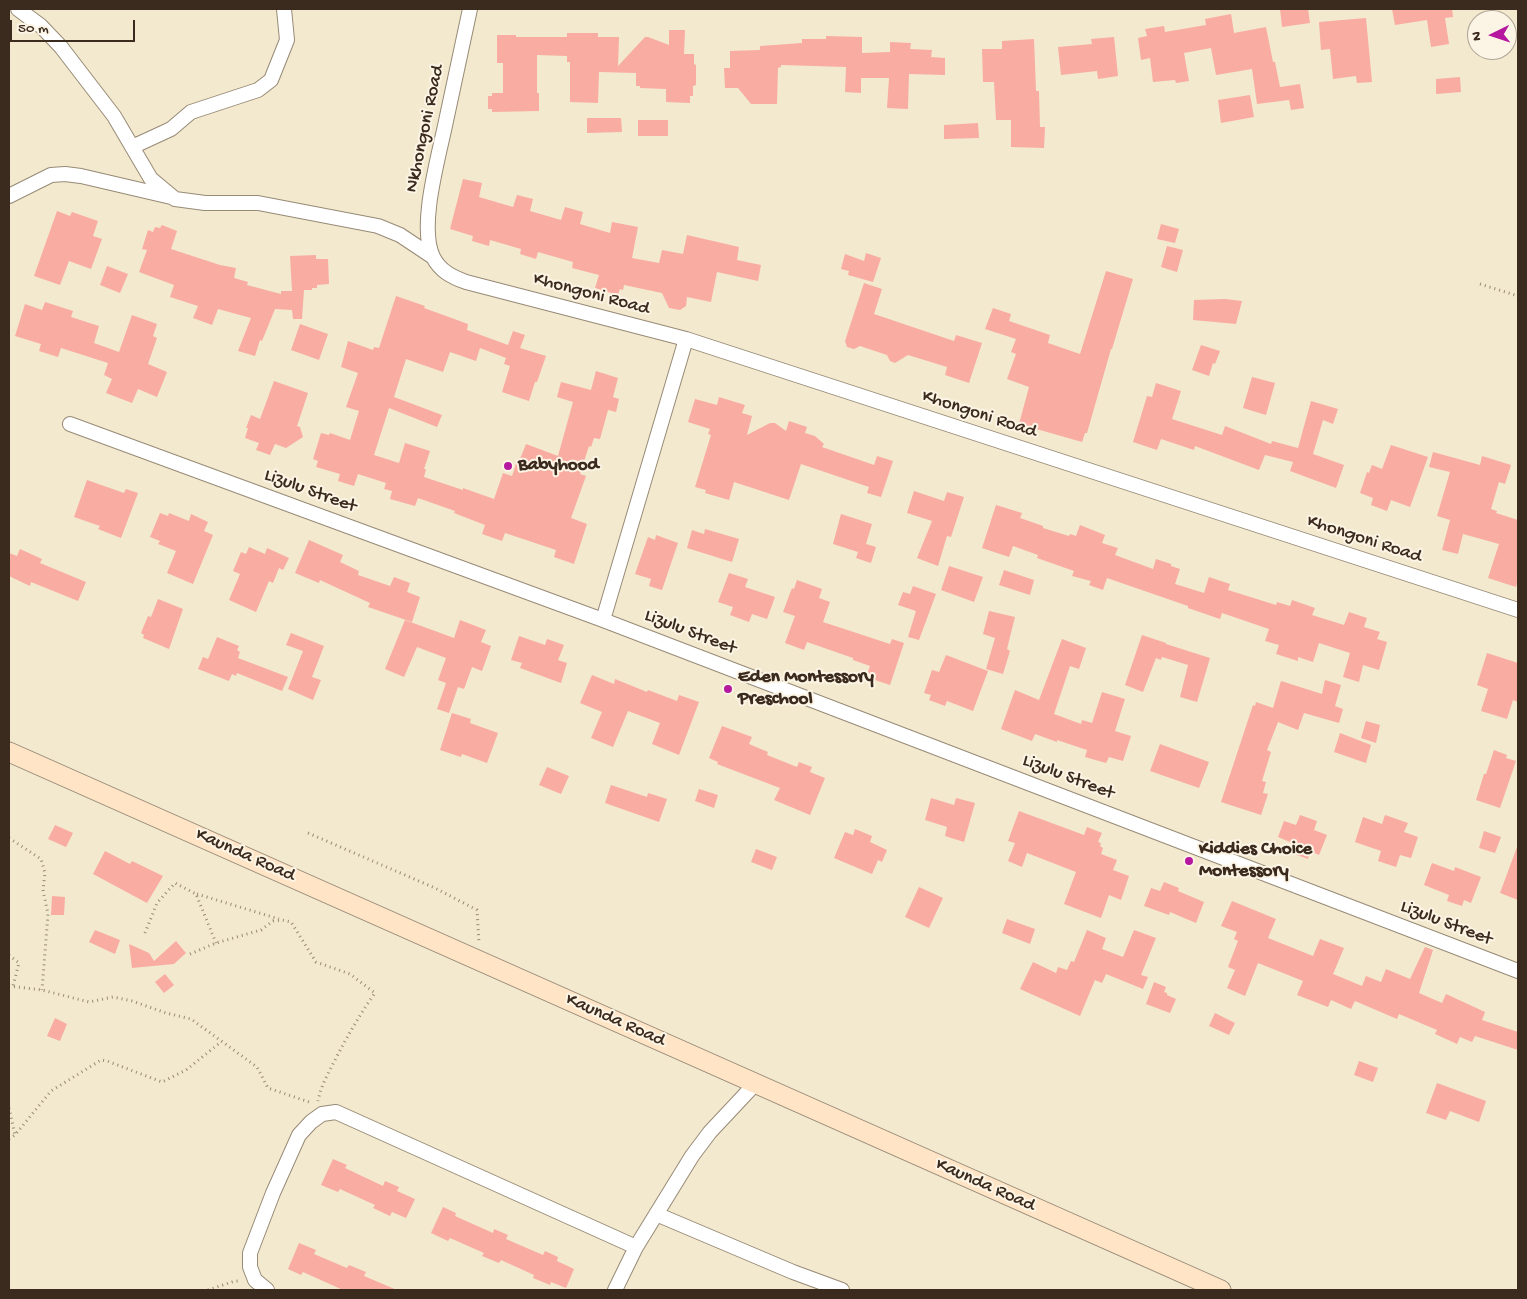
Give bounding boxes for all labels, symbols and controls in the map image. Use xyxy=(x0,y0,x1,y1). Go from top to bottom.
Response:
scale bar xyxy=(12,10,138,42)
north arrow xyxy=(1467,10,1517,60)
text: 50 m xyxy=(18,20,49,38)
text: N xyxy=(1469,31,1486,41)
street label: Nkhongoni Road xyxy=(401,63,451,195)
street label: Khongoni Road xyxy=(530,269,652,321)
street label: Khongoni Road xyxy=(919,386,1039,444)
place label: Babyhood xyxy=(518,455,599,477)
marker: Babyhood xyxy=(502,460,514,472)
street label: Lizulu Street xyxy=(261,465,359,519)
street label: Khongoni Road xyxy=(1304,511,1424,569)
street label: Lizulu Street xyxy=(641,605,739,661)
place label: Eden Montessory Preschool xyxy=(738,667,874,711)
marker: Eden Montessory Preschool xyxy=(722,683,734,695)
street label: Lizulu Street xyxy=(1019,750,1117,806)
street label: Kaunda Road xyxy=(192,824,298,888)
place label: Kiddies Choice Montessory xyxy=(1199,839,1312,883)
marker: Kiddies Choice Montessory xyxy=(1183,855,1195,867)
street label: Lizulu Street xyxy=(1397,896,1495,952)
street label: Kaunda Road xyxy=(562,989,668,1053)
street label: Kaunda Road xyxy=(932,1154,1038,1218)

